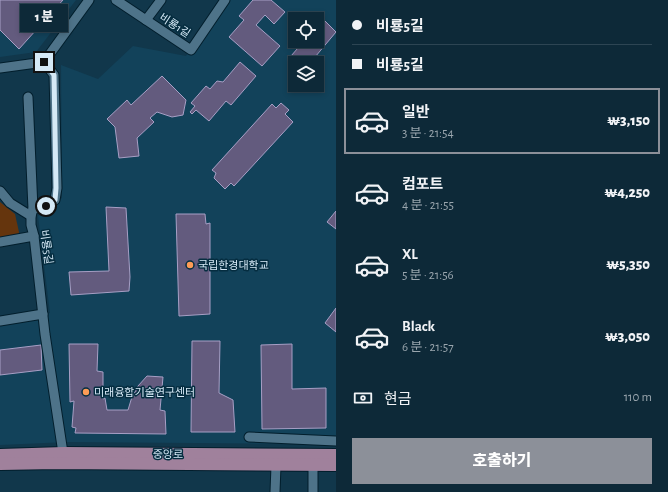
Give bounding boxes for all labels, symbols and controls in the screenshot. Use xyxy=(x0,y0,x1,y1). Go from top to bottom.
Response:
callout: 1 분 xyxy=(20,4,68,32)
text: 1 분 xyxy=(35,11,53,24)
street label: 비룡1길 xyxy=(157,12,192,39)
map controls xyxy=(288,12,324,92)
button: locate xyxy=(288,12,324,48)
text: 비룡5길 xyxy=(376,19,424,34)
route end xyxy=(35,53,53,71)
button: layers xyxy=(288,56,324,92)
text: 비룡5길 xyxy=(376,58,424,73)
icon: car xyxy=(354,103,390,139)
text: 일반 xyxy=(402,105,430,120)
text: ₩3,150 xyxy=(607,113,650,128)
text: 3 분 · 21:54 xyxy=(402,127,454,140)
icon: car xyxy=(354,175,390,211)
text: 컴포트 xyxy=(402,177,443,192)
text: ₩4,250 xyxy=(604,185,650,200)
route start xyxy=(37,197,55,215)
text: 4 분 · 21:55 xyxy=(402,199,454,212)
street label: 비룡5길 xyxy=(39,229,54,265)
icon: car xyxy=(354,247,390,283)
text: XL xyxy=(402,247,418,262)
text: ₩5,350 xyxy=(606,257,650,272)
place label: 국립한경대학교 xyxy=(198,259,269,271)
marker: 국립한경대학교 xyxy=(185,260,195,270)
text: 5 분 · 21:56 xyxy=(402,269,454,282)
icon: car xyxy=(354,319,390,355)
text: Black xyxy=(402,319,435,334)
text: ₩3,050 xyxy=(605,329,650,344)
text: 6 분 · 21:57 xyxy=(402,341,454,354)
marker: 미래융합기술연구센터 xyxy=(81,387,91,397)
place label: 미래융합기술연구센터 xyxy=(94,387,195,398)
icon: cash xyxy=(352,387,374,409)
text: 110 m xyxy=(624,391,652,404)
text: 현금 xyxy=(384,392,412,407)
button: 호출하기 xyxy=(352,438,652,484)
street label: 중앙로 xyxy=(153,449,183,460)

